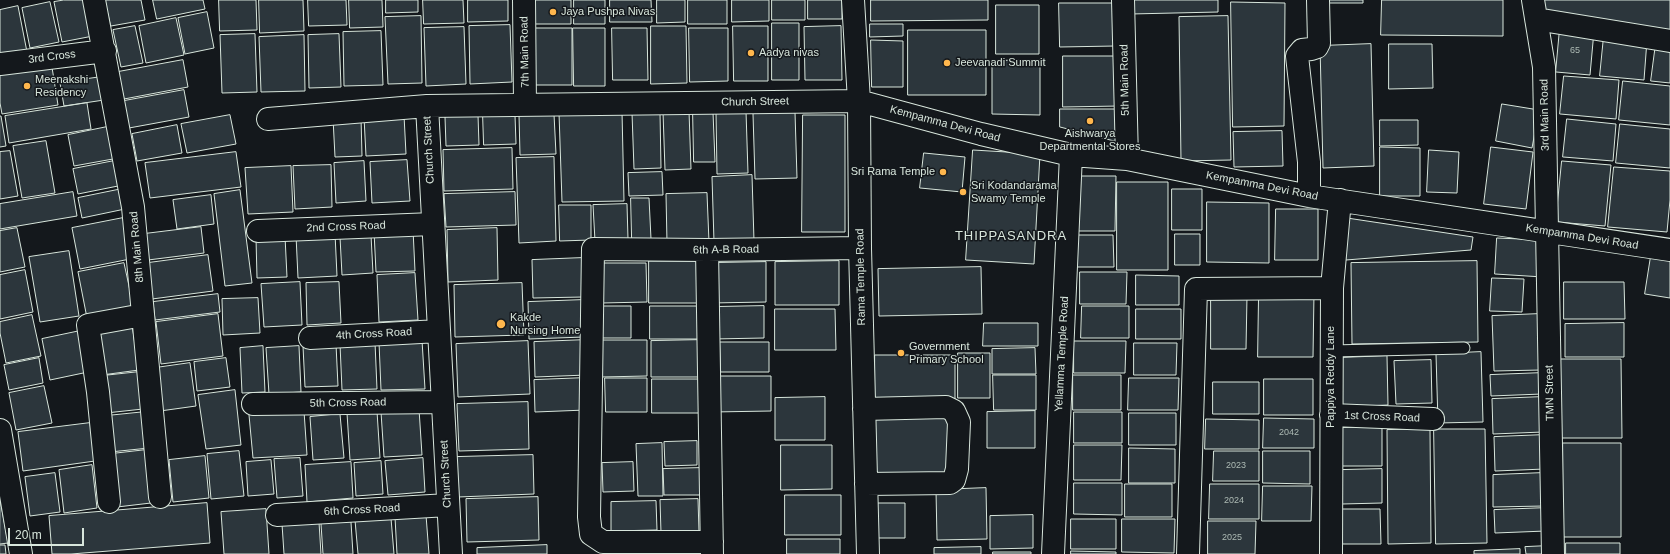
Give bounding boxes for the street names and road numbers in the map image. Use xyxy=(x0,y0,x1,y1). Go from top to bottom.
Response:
street label: 7th Main Road xyxy=(518,16,532,88)
street label: 5th Main Road xyxy=(1118,44,1132,116)
street label: 3rd Cross xyxy=(28,48,76,66)
street label: 3rd Main Road xyxy=(1538,79,1552,151)
street label: Church Street xyxy=(721,95,789,109)
street label: Kempamma Devi Road xyxy=(888,103,1002,145)
street label: Church Street xyxy=(421,116,437,184)
street label: Kempamma Devi Road xyxy=(1205,169,1319,203)
street label: 8th Main Road xyxy=(127,211,147,283)
street label: 2nd Cross Road xyxy=(306,219,386,235)
street label: Kempamma Devi Road xyxy=(1525,222,1639,252)
street label: Rama Temple Road xyxy=(854,228,868,326)
street label: 6th A-B Road xyxy=(693,243,759,257)
street label: Yellamma Temple Road xyxy=(1052,296,1072,412)
street label: 4th Cross Road xyxy=(335,325,413,343)
street label: Pappiya Reddy Lane xyxy=(1324,326,1338,428)
street label: TMN Street xyxy=(1543,365,1557,421)
street label: 5th Cross Road xyxy=(310,396,386,410)
street label: 1st Cross Road xyxy=(1344,409,1420,425)
street label: Church Street xyxy=(438,440,454,508)
street label: 6th Cross Road xyxy=(323,501,401,519)

